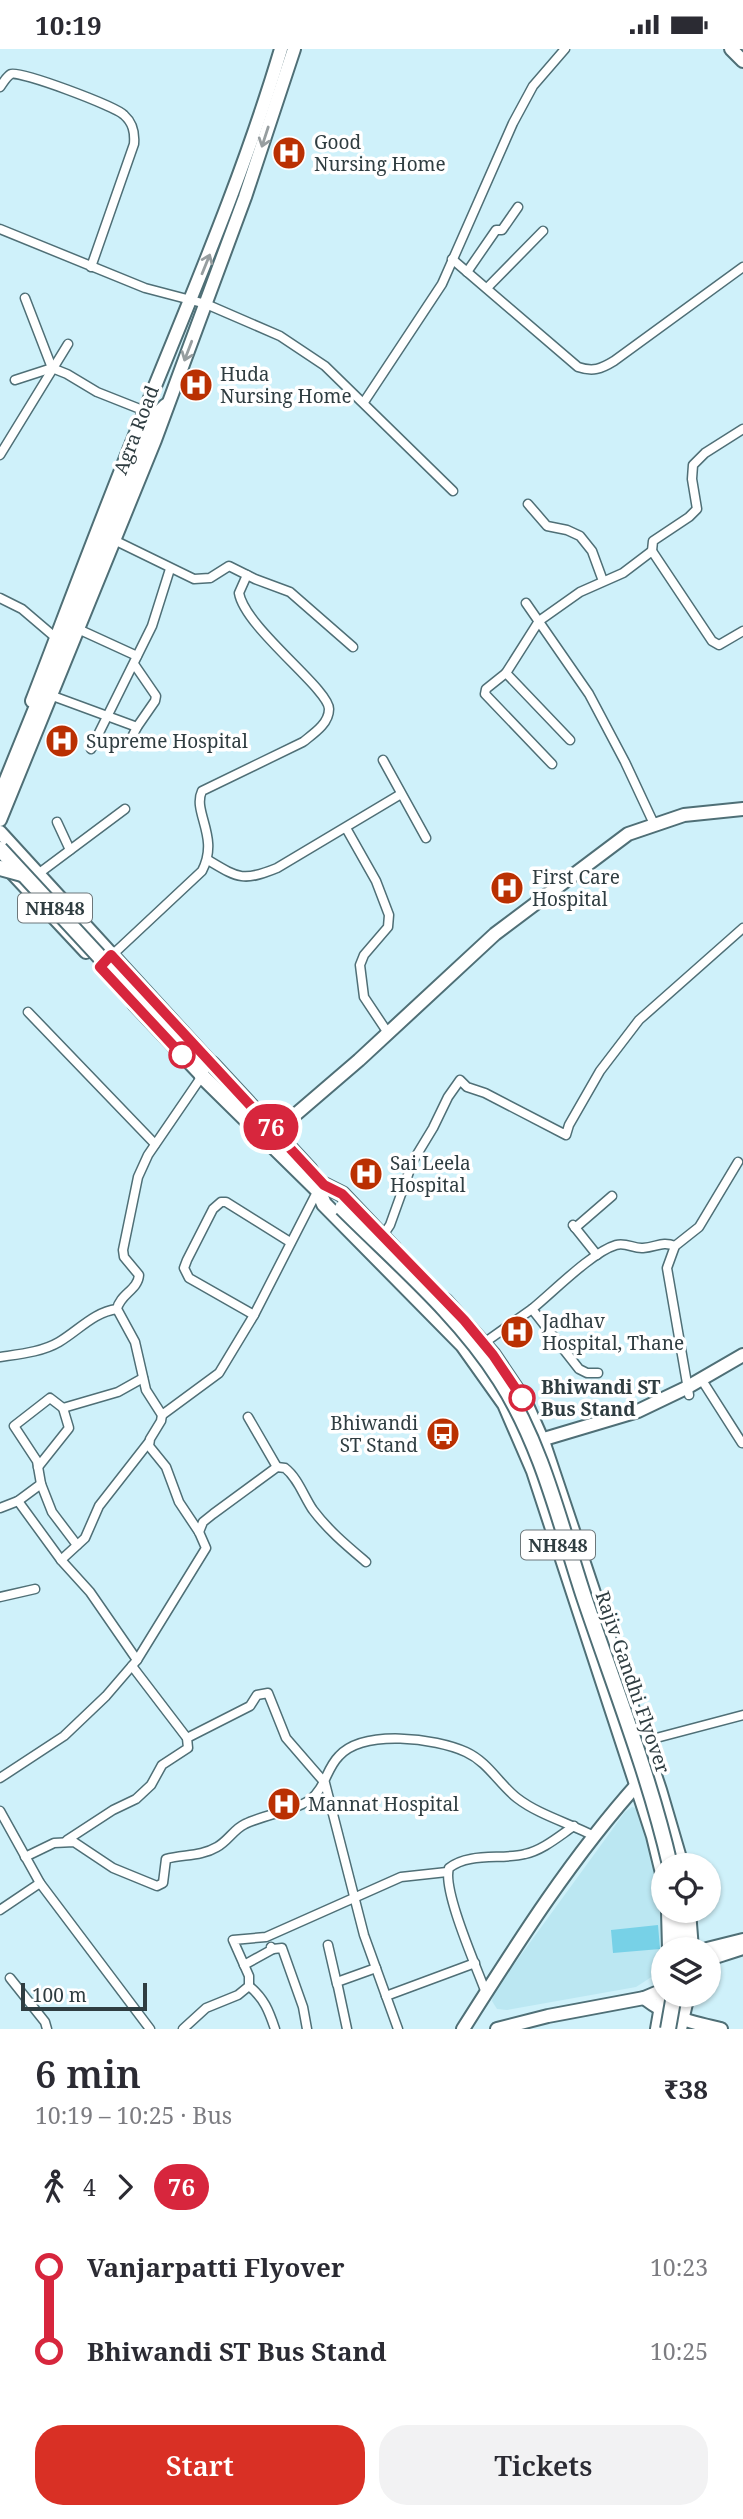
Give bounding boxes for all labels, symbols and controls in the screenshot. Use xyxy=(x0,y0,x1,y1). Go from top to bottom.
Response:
text: 10:19 xyxy=(35,7,102,43)
one-way arrow xyxy=(258,126,271,148)
place label: Good Nursing Home xyxy=(314,129,446,177)
hospital icon: Good Nursing Home xyxy=(270,134,308,172)
one-way arrow xyxy=(201,253,214,275)
one-way arrow xyxy=(180,339,193,361)
place label: Huda Nursing Home xyxy=(220,361,352,409)
hospital icon: Huda Nursing Home xyxy=(177,366,215,404)
street label: Agra Road xyxy=(107,382,165,478)
hospital icon: Supreme Hospital xyxy=(43,722,81,760)
place label: Supreme Hospital xyxy=(86,728,248,754)
place label: First Care Hospital xyxy=(532,864,620,912)
hospital icon: First Care Hospital xyxy=(488,869,526,907)
road number: NH848 xyxy=(18,893,92,923)
unlabelled marker xyxy=(169,1042,195,1068)
line badge: 76 xyxy=(240,1104,302,1150)
text: 76 xyxy=(257,1110,285,1143)
place label: Sai Leela Hospital xyxy=(390,1150,471,1198)
hospital icon: Sai Leela Hospital xyxy=(347,1155,385,1193)
place label: Jadhav Hospital, Thane xyxy=(541,1308,684,1356)
hospital icon: Jadhav Hospital, Thane xyxy=(498,1313,536,1351)
place label: Bhiwandi ST Bus Stand xyxy=(541,1374,661,1422)
marker: Bhiwandi ST Bus Stand xyxy=(509,1385,535,1411)
place label: Bhiwandi ST Stand xyxy=(330,1410,418,1458)
bus stop icon: Bhiwandi ST Stand xyxy=(424,1415,462,1453)
road number: NH848 xyxy=(521,1531,595,1560)
street label: Rajiv Gandhi Flyover xyxy=(590,1587,676,1777)
hospital icon: Mannat Hospital xyxy=(265,1785,303,1823)
place label: Mannat Hospital xyxy=(308,1791,459,1817)
map controls xyxy=(651,1853,721,2007)
button: locate xyxy=(651,1853,721,1923)
button: layers xyxy=(651,1937,721,2007)
scale bar xyxy=(21,1980,147,2012)
text: 100 m xyxy=(32,1982,87,2008)
text: 6 min xyxy=(35,2047,141,2099)
text: ₹38 xyxy=(664,2071,708,2107)
text: 10:19 – 10:25 · Bus xyxy=(35,2099,232,2131)
icon: walk xyxy=(35,2168,73,2206)
icon: forward xyxy=(106,2168,144,2206)
text: 76 xyxy=(168,2170,195,2203)
text: 4 xyxy=(83,2171,96,2203)
text: Vanjarpatti Flyover xyxy=(87,2249,345,2285)
text: 10:23 xyxy=(650,2251,708,2283)
text: Bhiwandi ST Bus Stand xyxy=(87,2333,387,2369)
text: 10:25 xyxy=(650,2335,708,2367)
button: Start xyxy=(35,2425,365,2505)
button: Tickets xyxy=(379,2425,708,2505)

